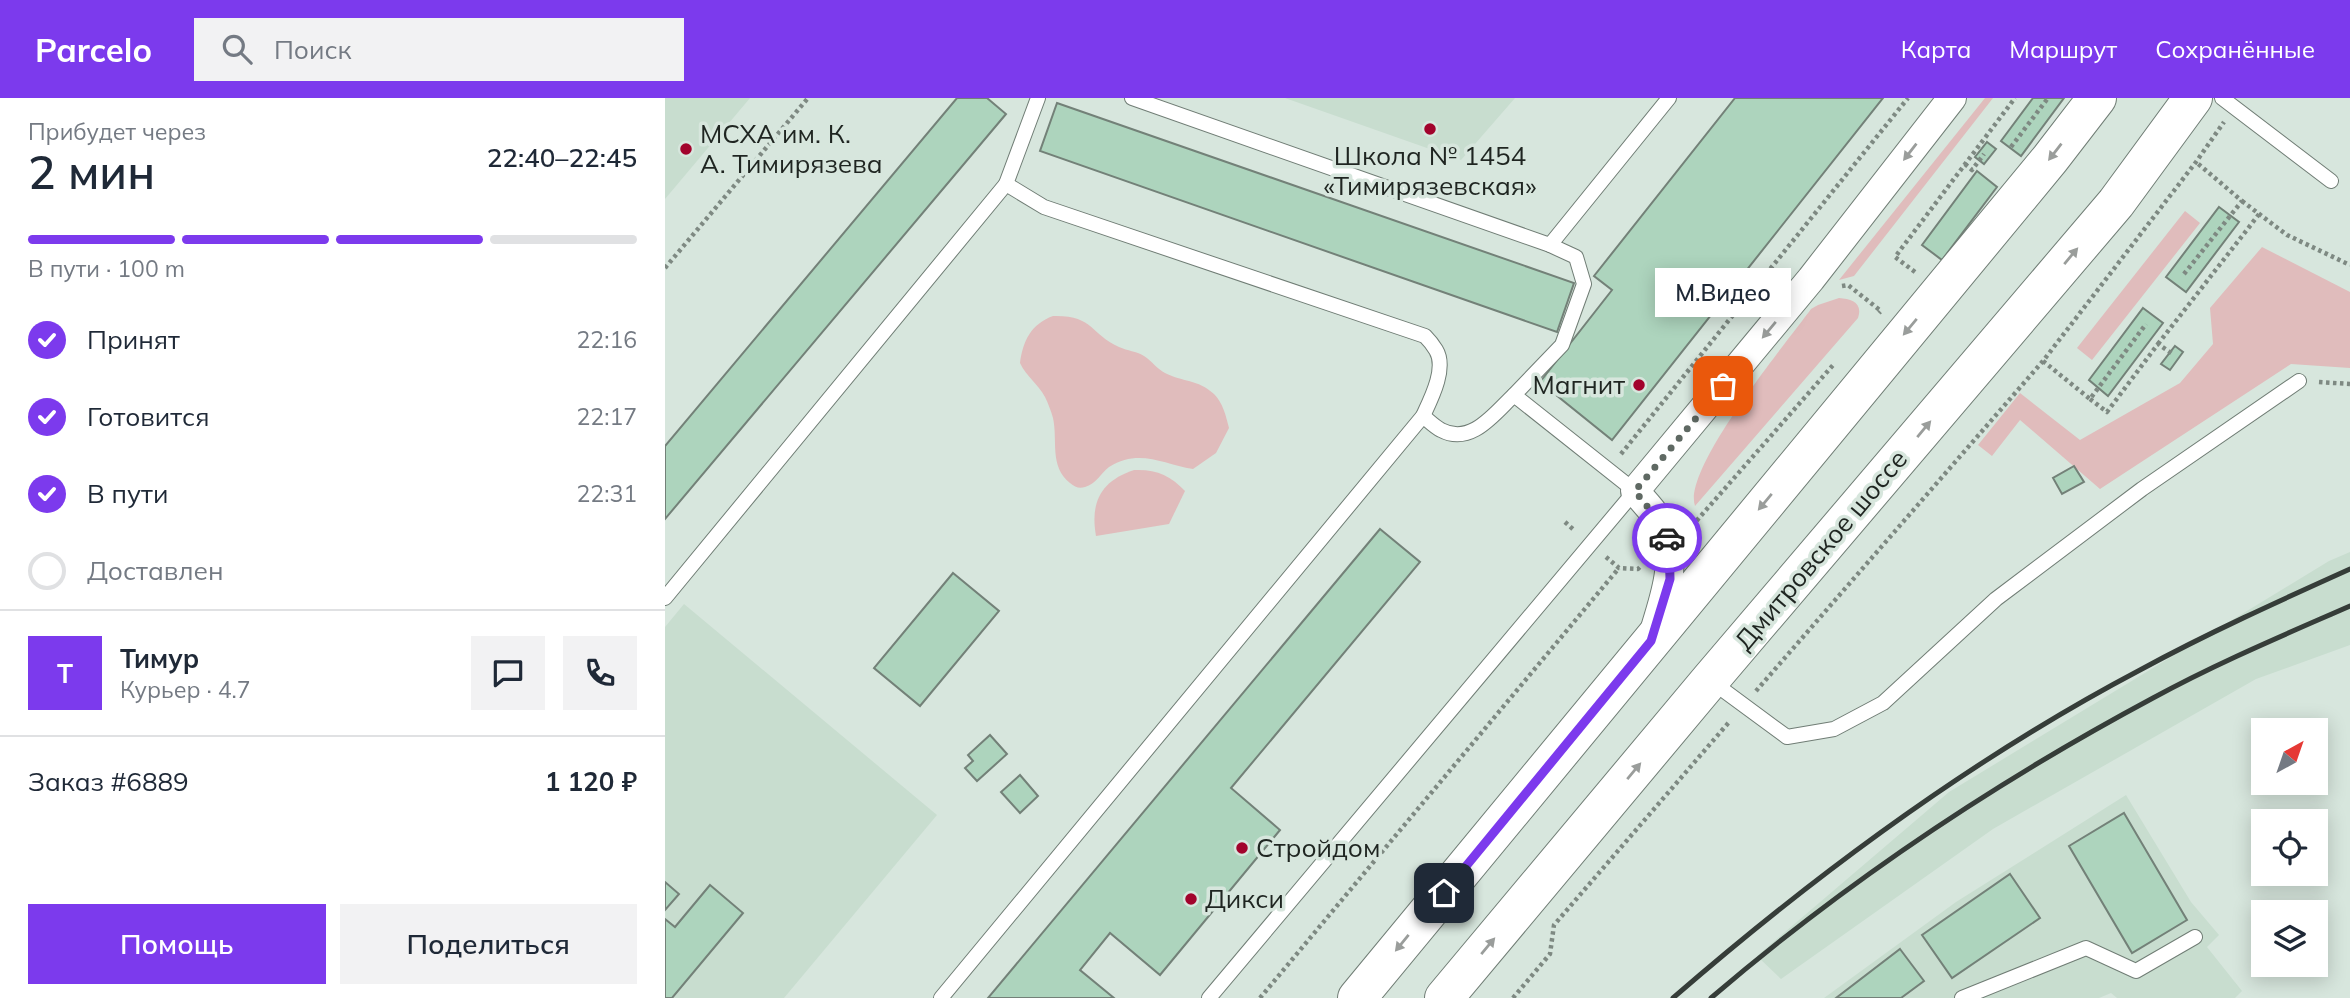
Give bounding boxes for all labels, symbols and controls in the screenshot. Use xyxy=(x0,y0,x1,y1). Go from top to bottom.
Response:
search box xyxy=(194,18,684,81)
text: Parcelo xyxy=(35,29,152,70)
icon: search xyxy=(218,30,256,68)
text: Поиск xyxy=(274,33,352,66)
text: Карта xyxy=(1901,34,1971,64)
text: Маршрут xyxy=(2009,34,2117,64)
text: Сохранённые xyxy=(2155,34,2315,64)
text: Прибудет через xyxy=(28,117,206,146)
place label: МСХА им. К. А. Тимирязева xyxy=(700,117,883,180)
marker: Школа № 1454 «Тимирязевская» xyxy=(1422,121,1438,137)
place label: Школа № 1454 «Тимирязевская» xyxy=(1323,139,1537,202)
text: 22:40–22:45 xyxy=(487,141,637,174)
marker: МСХА им. К. А. Тимирязева xyxy=(678,141,694,157)
one-way arrow xyxy=(1903,142,1918,160)
one-way arrow xyxy=(2048,142,2063,160)
text: 2 мин xyxy=(28,143,155,201)
one-way arrow xyxy=(2063,247,2078,264)
text: В пути · 100 m xyxy=(28,254,185,283)
callout: М.Видео xyxy=(1655,267,1791,316)
text: М.Видео xyxy=(1675,278,1771,307)
one-way arrow xyxy=(1902,318,1918,336)
icon: check xyxy=(28,321,66,359)
one-way arrow xyxy=(1762,321,1777,338)
text: Принят xyxy=(87,323,180,356)
text: 22:16 xyxy=(577,325,637,354)
pin xyxy=(1693,356,1753,416)
icon: bag xyxy=(1704,367,1742,405)
place label: Магнит xyxy=(1532,368,1625,401)
marker: Магнит xyxy=(1631,377,1647,393)
icon: check xyxy=(28,398,66,436)
text: Готовится xyxy=(87,400,210,433)
text: 22:17 xyxy=(577,402,637,431)
one-way arrow xyxy=(1916,420,1932,438)
street label: Дмитровское шоссе xyxy=(1727,443,1914,657)
icon: check xyxy=(28,475,66,513)
text: В пути xyxy=(87,477,168,510)
text: 22:31 xyxy=(577,479,637,508)
one-way arrow xyxy=(1758,494,1773,511)
courier xyxy=(1632,503,1702,573)
icon: car xyxy=(1648,519,1686,557)
text: Доставлен xyxy=(87,554,224,587)
button: chat xyxy=(471,636,545,710)
button: phone xyxy=(563,636,637,710)
text: Тимур xyxy=(120,642,199,675)
text: Т xyxy=(57,657,73,690)
text: Курьер · 4.7 xyxy=(120,675,251,704)
north arrow xyxy=(2251,718,2327,794)
map controls xyxy=(2251,718,2328,977)
one-way arrow xyxy=(1626,763,1641,780)
text: Заказ #6889 xyxy=(28,765,189,798)
text: 1 120 ₽ xyxy=(545,765,637,798)
button: locate xyxy=(2251,809,2328,886)
place label: Стройдом xyxy=(1256,831,1380,864)
marker: Стройдом xyxy=(1234,840,1250,856)
pin xyxy=(1414,863,1474,923)
icon: home xyxy=(1425,874,1463,912)
place label: Дикси xyxy=(1205,882,1284,915)
marker: Дикси xyxy=(1183,891,1199,907)
button: layers xyxy=(2251,900,2328,977)
button: Помощь xyxy=(28,904,326,984)
button: Поделиться xyxy=(340,904,637,984)
one-way arrow xyxy=(1395,933,1410,951)
one-way arrow xyxy=(1480,937,1495,954)

